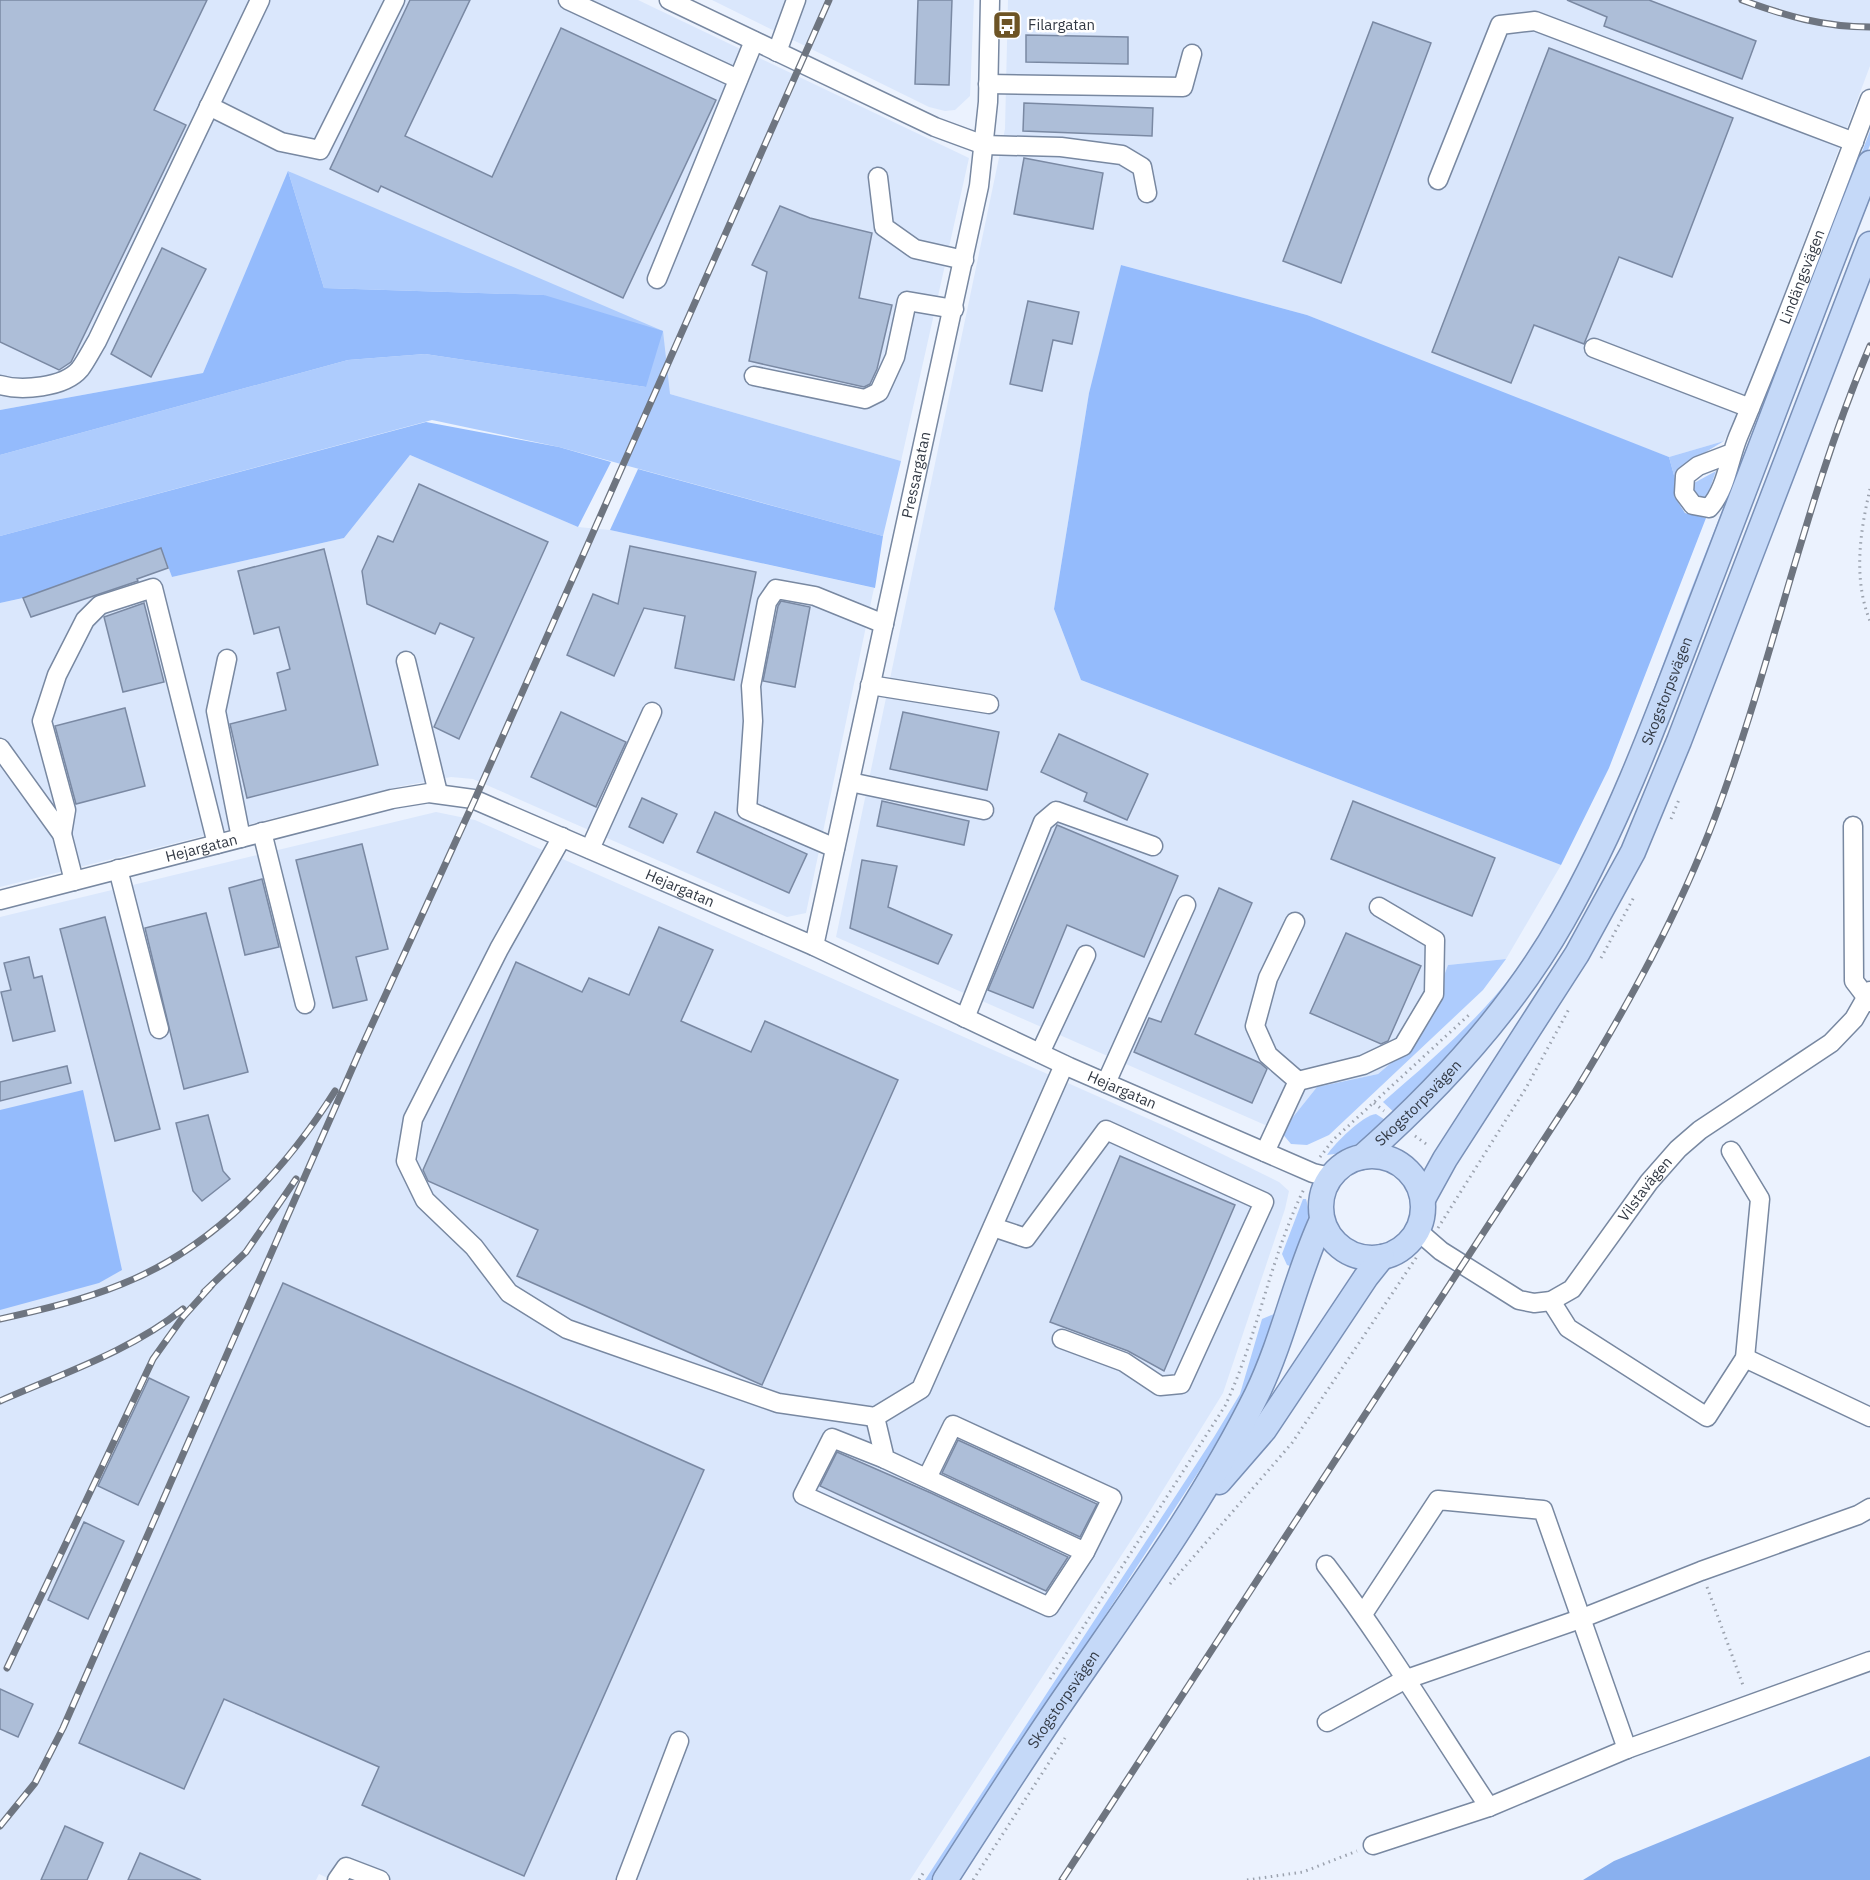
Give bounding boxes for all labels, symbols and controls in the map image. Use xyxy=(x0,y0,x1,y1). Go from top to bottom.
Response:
bus stop icon: Filargatan xyxy=(991,9,1023,41)
place label: Filargatan xyxy=(1028,15,1095,34)
street label: Lindängsvägen xyxy=(1775,227,1829,327)
street label: Pressargatan xyxy=(897,430,934,520)
street label: Skogstorpsvägen xyxy=(1637,634,1696,748)
street label: Hejargatan xyxy=(163,829,239,866)
street label: Hejargatan xyxy=(643,864,718,911)
street label: Skogstorpsvägen xyxy=(1371,1055,1465,1150)
street label: Hejargatan xyxy=(1085,1066,1160,1113)
street label: Vilstavägen xyxy=(1614,1152,1676,1225)
street label: Skogstorpsvägen xyxy=(1023,1647,1103,1752)

